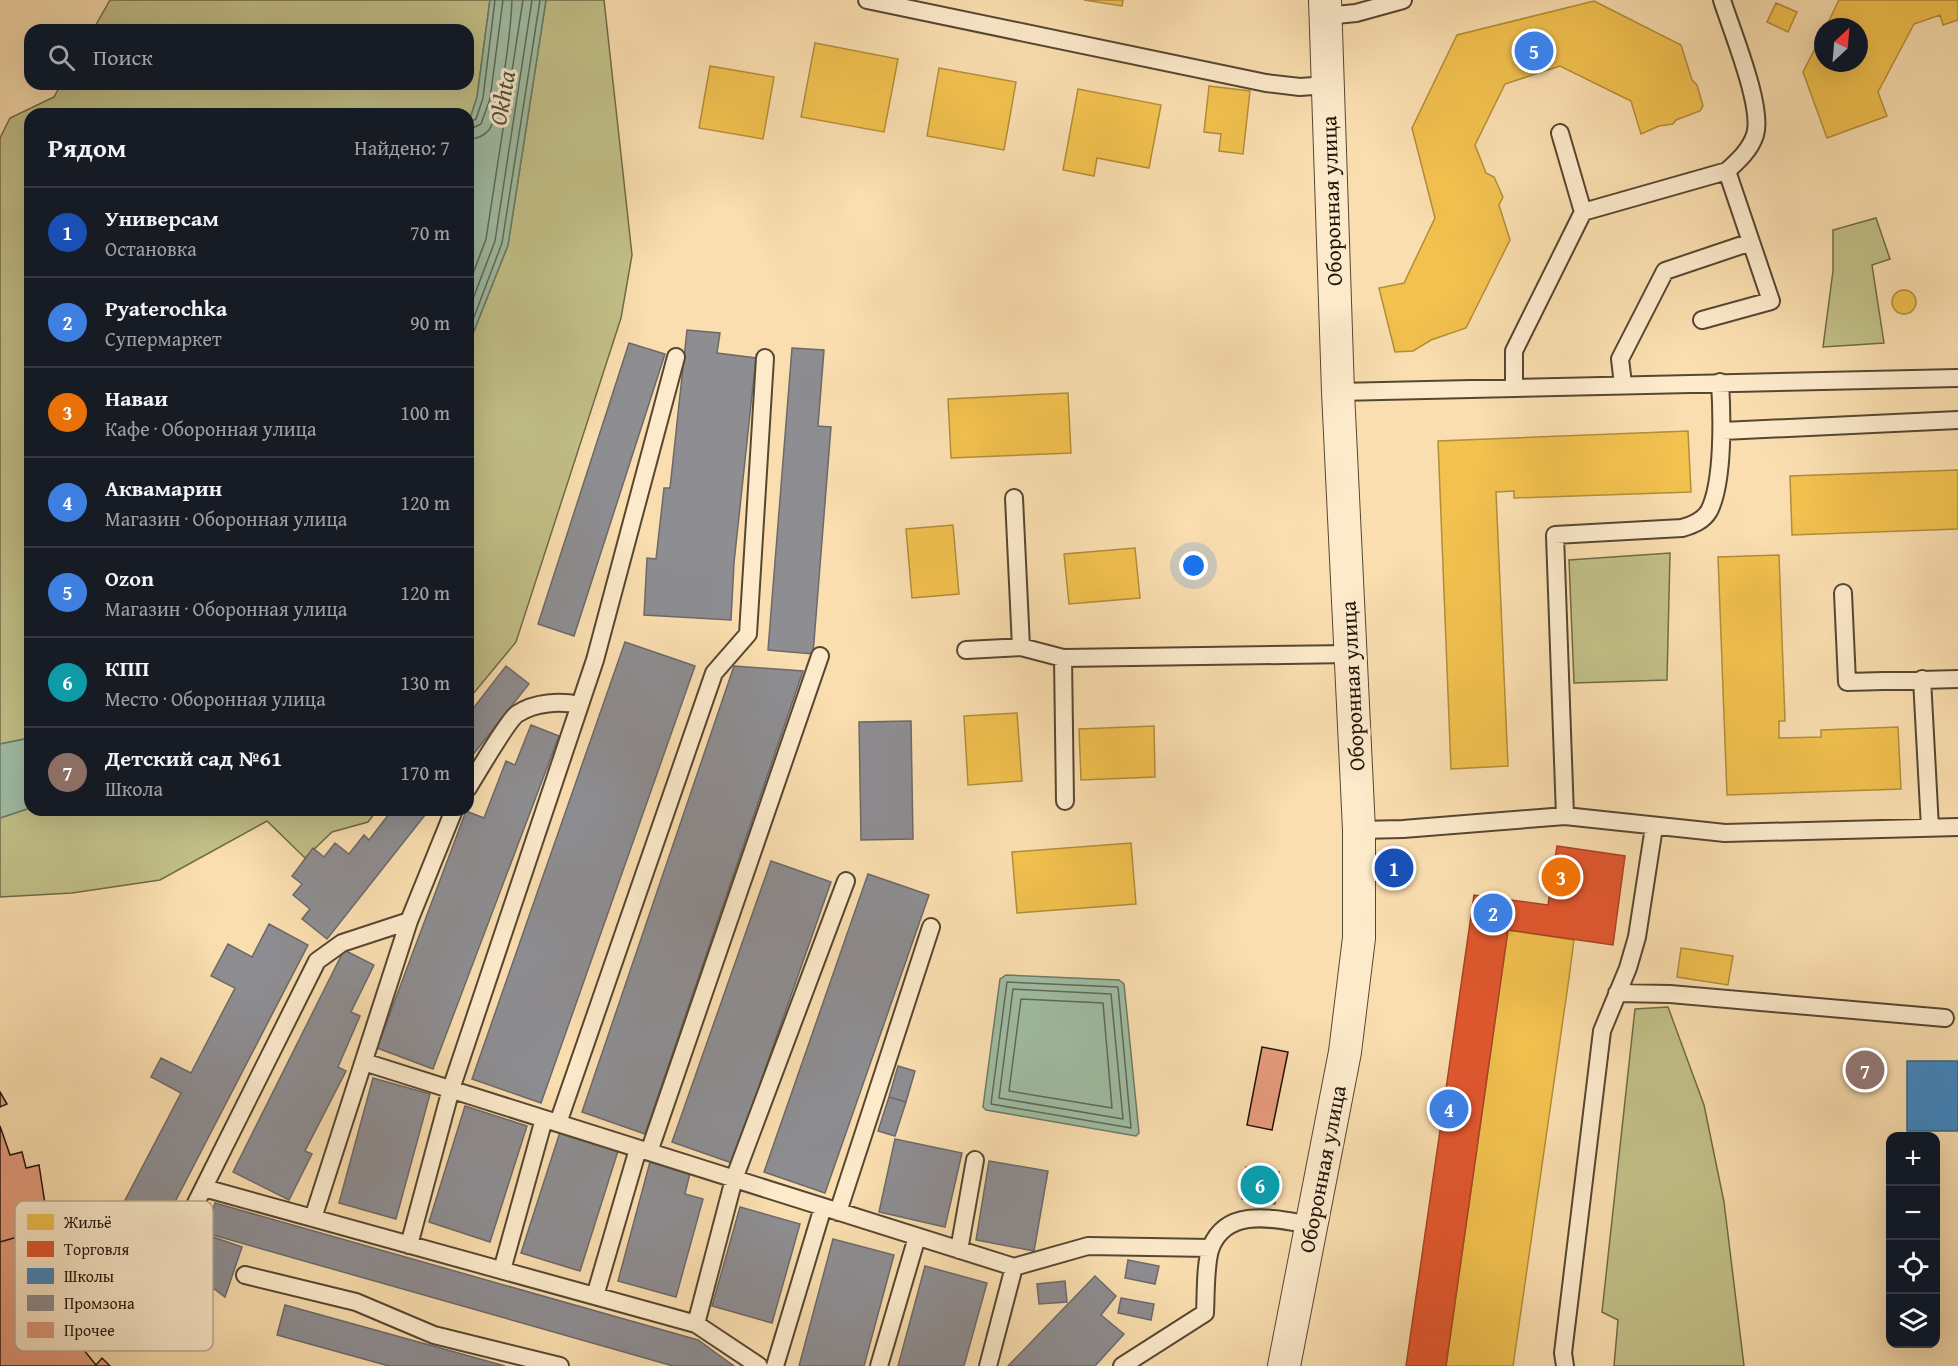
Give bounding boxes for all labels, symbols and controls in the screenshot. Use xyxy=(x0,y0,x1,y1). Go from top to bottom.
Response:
north arrow xyxy=(1814,18,1868,72)
search box xyxy=(24,24,474,90)
pin: 5 xyxy=(1514,28,1553,74)
icon: search xyxy=(45,41,78,74)
text: Поиск xyxy=(93,41,153,73)
water label: Okhta xyxy=(480,68,524,128)
street label: Оборонная улица xyxy=(1312,115,1350,287)
text: Рядом xyxy=(48,128,126,167)
text: Найдено: 7 xyxy=(354,133,450,162)
text: Универсам xyxy=(105,202,219,234)
text: 1 xyxy=(62,218,73,247)
text: 70 m xyxy=(410,218,450,247)
text: Остановка xyxy=(105,234,197,263)
text: Pyaterochka xyxy=(105,292,227,324)
text: 2 xyxy=(62,308,73,337)
text: 90 m xyxy=(410,308,450,337)
text: Супермаркет xyxy=(105,324,222,353)
text: Наваи xyxy=(105,382,168,414)
text: 3 xyxy=(62,398,73,427)
text: 100 m xyxy=(400,398,450,427)
text: Кафе · Оборонная улица xyxy=(105,414,317,443)
text: Аквамарин xyxy=(105,472,222,504)
text: 4 xyxy=(62,488,73,517)
text: 120 m xyxy=(400,488,450,517)
text: Магазин · Оборонная улица xyxy=(105,504,347,533)
your location xyxy=(1179,551,1208,580)
text: Ozon xyxy=(105,562,154,594)
text: 5 xyxy=(62,578,73,607)
text: 120 m xyxy=(400,578,450,607)
text: Магазин · Оборонная улица xyxy=(105,594,347,623)
street label: Оборонная улица xyxy=(1332,600,1372,772)
text: КПП xyxy=(105,652,149,684)
text: 6 xyxy=(62,668,73,697)
text: 130 m xyxy=(400,668,450,697)
text: Место · Оборонная улица xyxy=(105,684,326,713)
text: Детский сад №61 xyxy=(105,742,282,774)
text: 7 xyxy=(62,758,73,787)
text: 170 m xyxy=(400,758,450,787)
text: Школа xyxy=(105,774,163,803)
pin: 1 xyxy=(1374,846,1414,890)
pin: 3 xyxy=(1542,854,1580,900)
pin: 2 xyxy=(1474,890,1512,936)
pin: 7 xyxy=(1846,1048,1884,1092)
street label: Оборонная улица xyxy=(1290,1082,1354,1256)
pin: 4 xyxy=(1430,1086,1468,1132)
map controls xyxy=(1886,1132,1940,1348)
button: + xyxy=(1886,1132,1940,1186)
pin: 6 xyxy=(1240,1162,1280,1208)
button: − xyxy=(1886,1186,1940,1240)
legend xyxy=(15,1201,213,1351)
text: Жильё xyxy=(63,1210,112,1234)
text: Торговля xyxy=(64,1237,129,1261)
button: locate xyxy=(1886,1240,1940,1294)
text: Школы xyxy=(64,1264,114,1288)
text: Промзона xyxy=(64,1291,135,1315)
button: layers xyxy=(1886,1294,1940,1348)
text: Прочее xyxy=(64,1318,115,1342)

